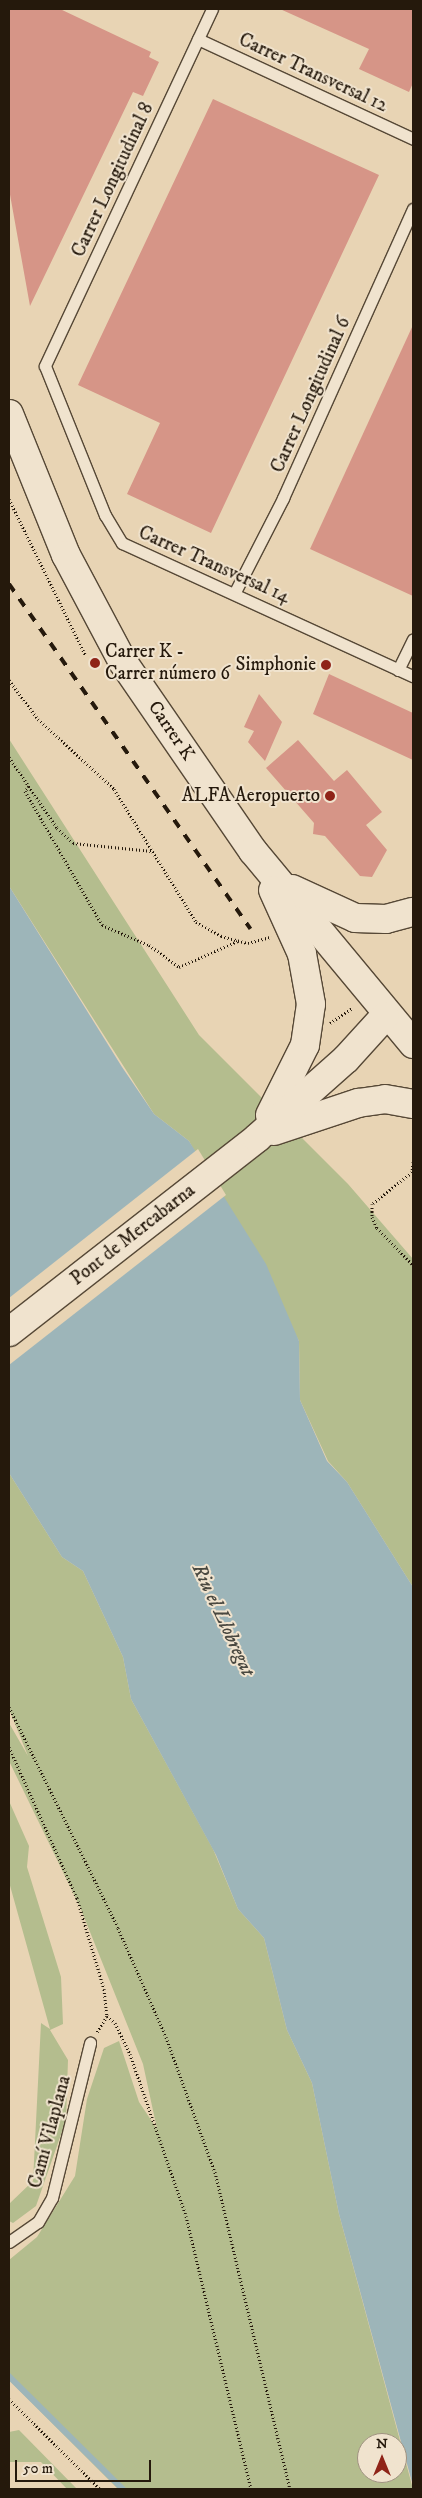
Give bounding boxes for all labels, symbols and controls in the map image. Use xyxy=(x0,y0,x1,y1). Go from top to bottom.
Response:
street label: Carrer Transversal 12 xyxy=(235,29,391,117)
street label: Carrer Longitudinal 8 xyxy=(67,99,159,261)
street label: Carrer Longitudinal 6 xyxy=(266,314,356,476)
street label: Carrer Transversal 14 xyxy=(135,521,293,609)
place label: Carrer K - Carrer número 6 xyxy=(105,641,230,685)
place label: Simphonie xyxy=(236,654,316,676)
marker: Carrer K - Carrer número 6 xyxy=(89,657,101,669)
marker: Simphonie xyxy=(320,659,332,671)
street label: Carrer K xyxy=(143,697,199,765)
place label: ALFA Aeropuerto xyxy=(182,785,320,807)
marker: ALFA Aeropuerto xyxy=(324,790,336,802)
street label: Pont de Mercabarna xyxy=(66,1179,200,1291)
water label: Riu el Llobregat xyxy=(186,1560,260,1680)
street label: Camí Vilaplana xyxy=(24,2073,76,2191)
north arrow xyxy=(357,2433,407,2483)
text: N xyxy=(376,2435,388,2453)
scale bar xyxy=(18,2450,154,2482)
text: 50 m xyxy=(23,2459,53,2478)

